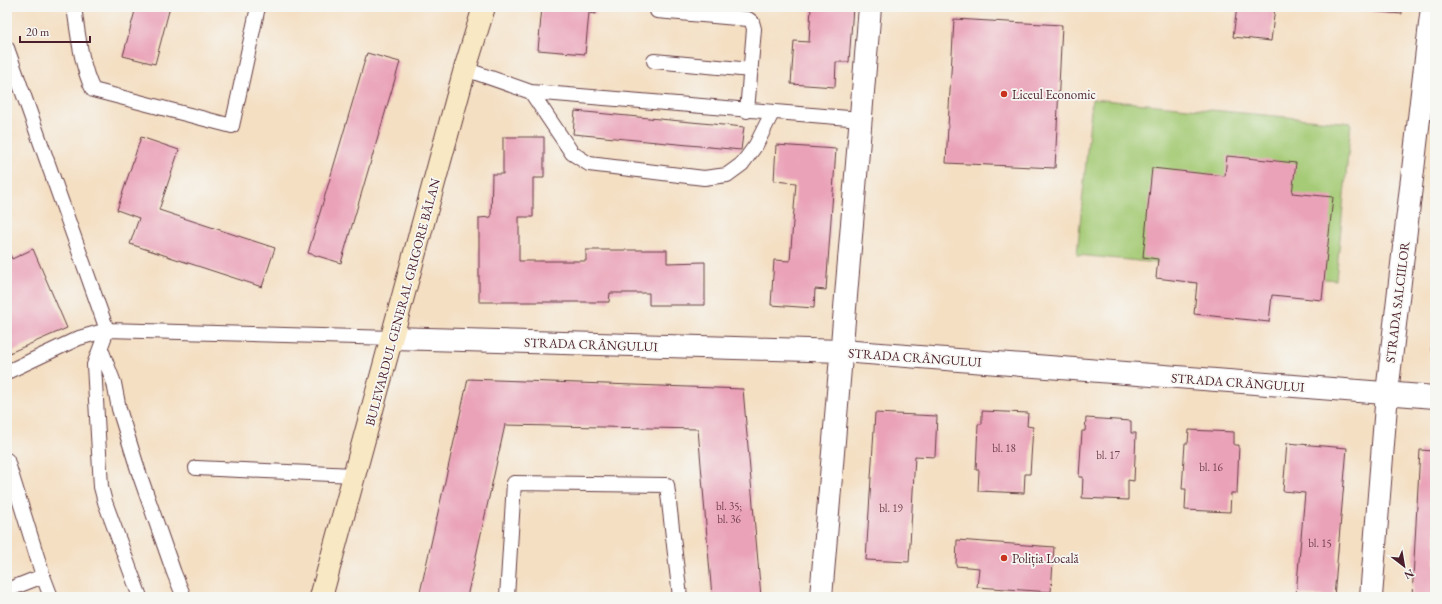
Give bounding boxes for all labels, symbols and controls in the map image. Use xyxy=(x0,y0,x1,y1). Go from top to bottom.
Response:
scale bar xyxy=(20,18,90,44)
text: 20 m xyxy=(26,24,50,40)
place label: Liceul Economic xyxy=(1012,86,1096,103)
marker: Liceul Economic xyxy=(999,89,1009,99)
street label: BULEVARDUL GENERAL GRIGORE BĂLAN xyxy=(361,176,444,428)
street label: STRADA SALCIILOR xyxy=(1382,240,1413,364)
street label: STRADA CRÂNGULUI xyxy=(524,334,659,355)
street label: STRADA CRÂNGULUI xyxy=(848,344,983,371)
street label: STRADA CRÂNGULUI xyxy=(1171,369,1306,396)
house number: bl. 18 xyxy=(992,441,1016,455)
house number: bl. 17 xyxy=(1096,448,1120,462)
house number: bl. 16 xyxy=(1199,460,1223,474)
house number: bl. 35; bl. 36 xyxy=(716,499,742,526)
house number: bl. 19 xyxy=(879,501,903,515)
house number: bl. 15 xyxy=(1308,536,1332,550)
north arrow xyxy=(1384,546,1424,586)
place label: Poliția Locală xyxy=(1012,550,1080,567)
marker: Poliția Locală xyxy=(999,553,1009,563)
text: N xyxy=(1402,566,1417,583)

